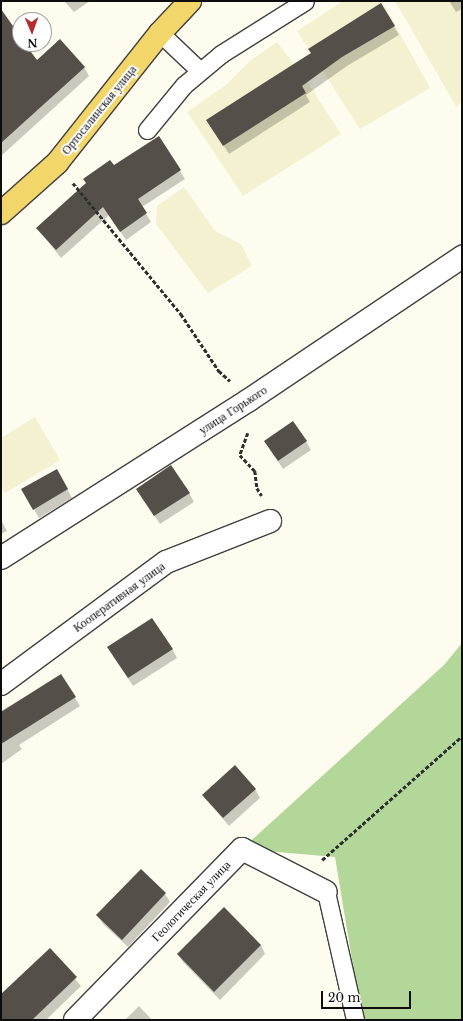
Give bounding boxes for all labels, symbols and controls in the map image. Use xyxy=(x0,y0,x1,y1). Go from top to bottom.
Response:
north arrow xyxy=(12,12,52,52)
text: N xyxy=(27,36,38,50)
street label: Ортосалинская улица xyxy=(59,63,139,157)
street label: улица Горького xyxy=(196,383,270,437)
street label: Кооперативная улица xyxy=(70,559,168,635)
street label: Геологическая улица xyxy=(149,857,233,945)
scale bar xyxy=(323,983,413,1009)
text: 20 m xyxy=(328,990,360,1005)

